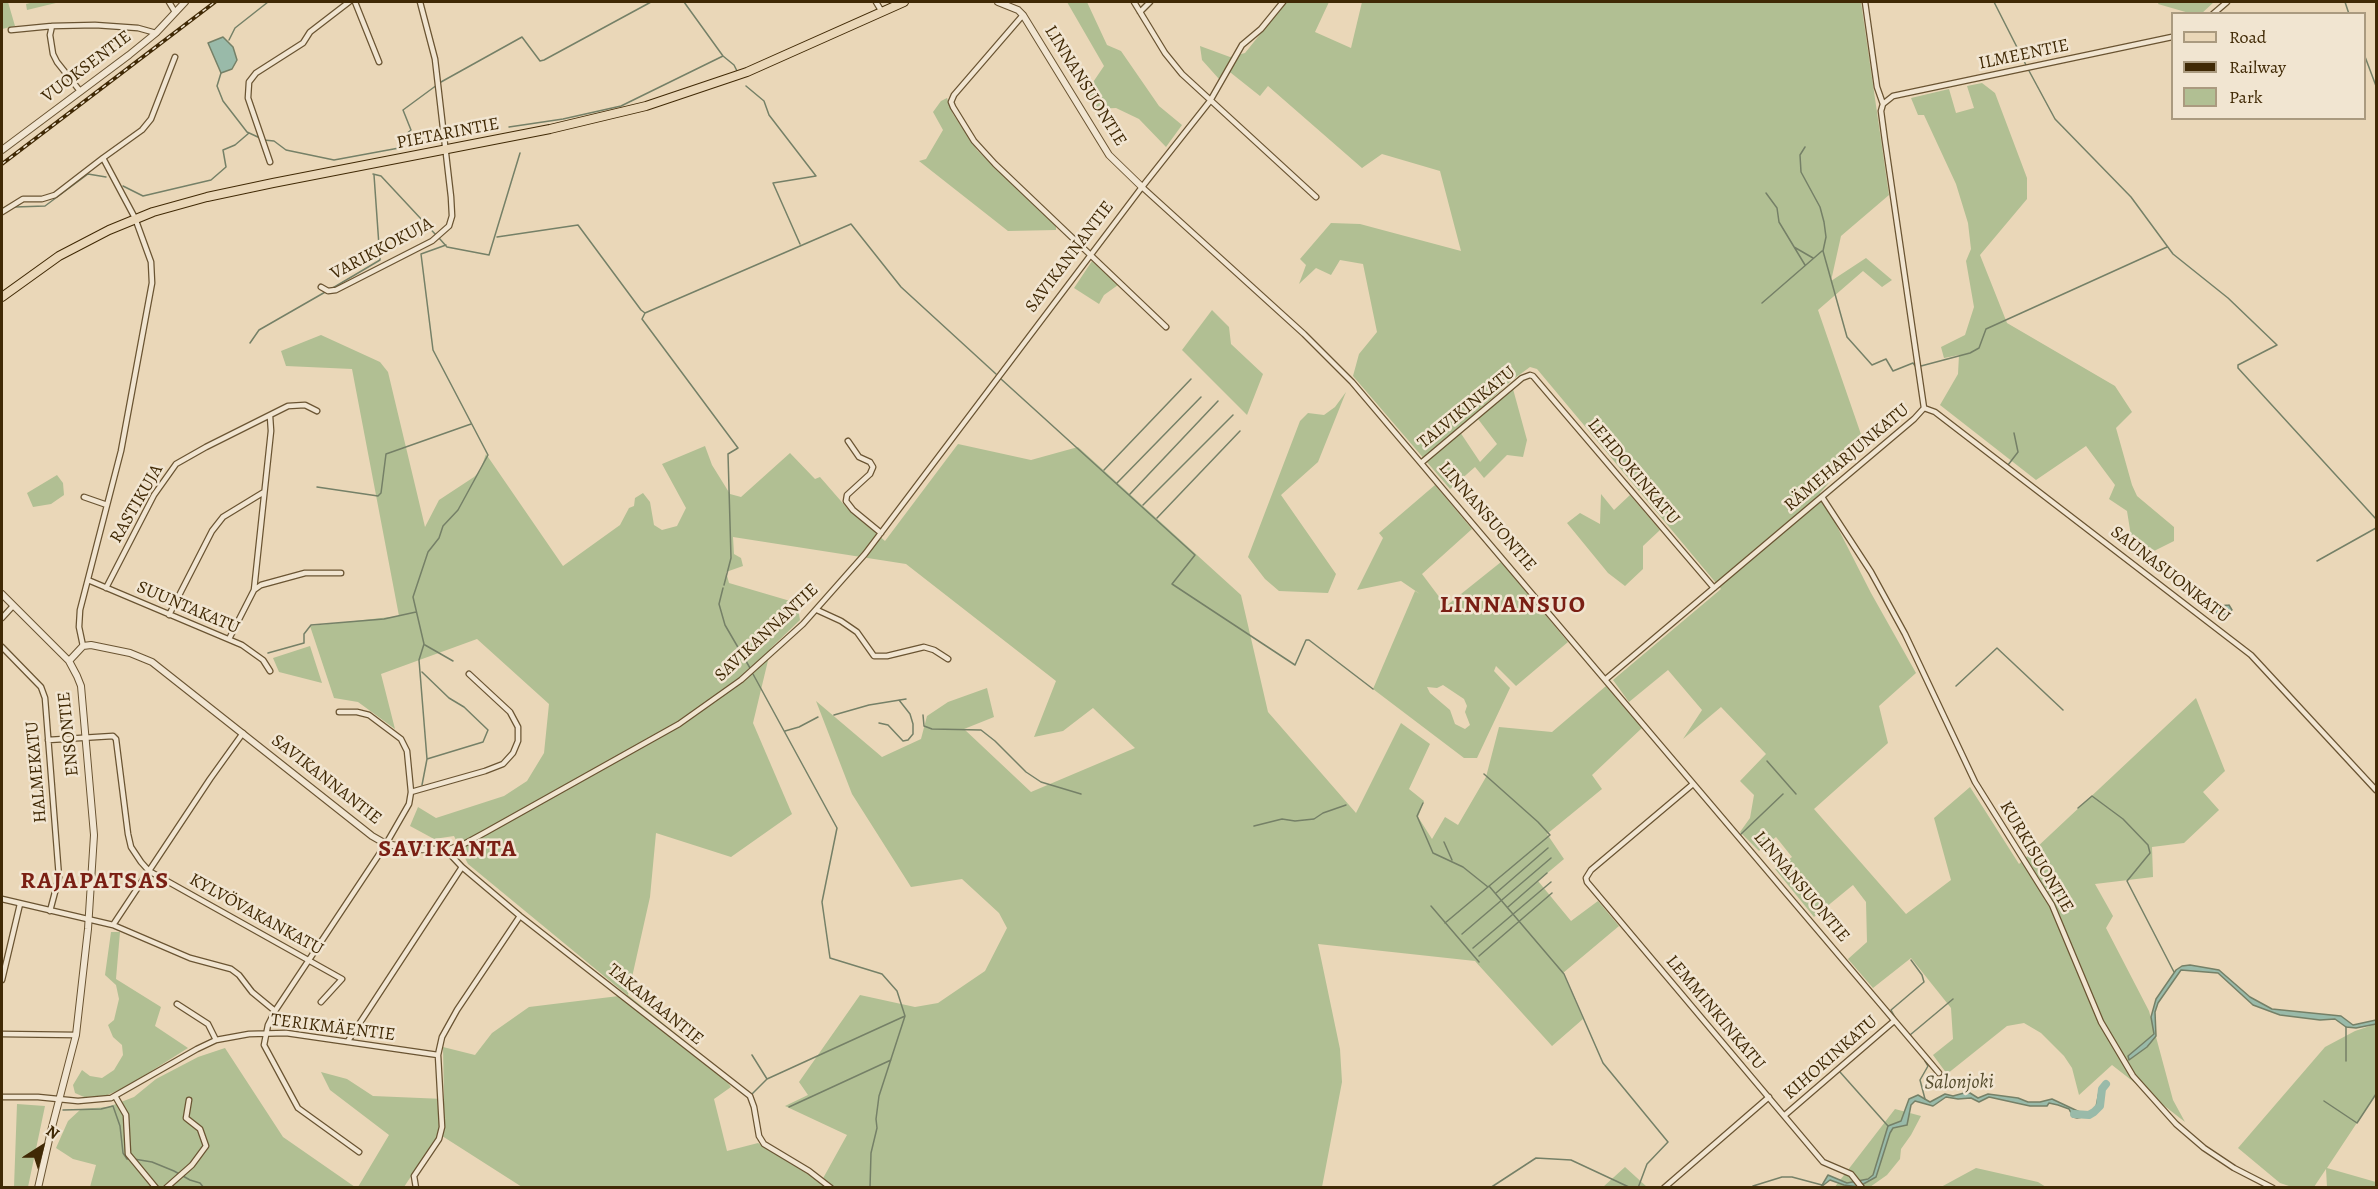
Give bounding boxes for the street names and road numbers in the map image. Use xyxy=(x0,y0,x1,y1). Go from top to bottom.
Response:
street label: LINNANSUONTIE xyxy=(1039,22,1131,150)
street label: VUOKSENTIE xyxy=(38,26,136,108)
street label: ILMEENTIE xyxy=(1977,35,2071,75)
street label: PIETARINTIE xyxy=(395,113,501,155)
street label: SAVIKANNANTIE xyxy=(1021,197,1119,317)
street label: VARIKKOKUJA xyxy=(327,213,437,285)
street label: TALVIKINKATU xyxy=(1414,362,1520,454)
street label: RÄMEHARJUNKATU xyxy=(1780,399,1914,517)
street label: LEHDOKINKATU xyxy=(1582,415,1684,529)
street label: LINNANSUONTIE xyxy=(1434,458,1540,576)
street label: RASTIKUJA xyxy=(106,461,168,547)
street label: SAUNASUONKATU xyxy=(2106,522,2234,628)
street label: SUUNTAKATU xyxy=(133,577,243,639)
street label: SAVIKANNANTIE xyxy=(711,579,823,687)
street label: ENSONTIE xyxy=(54,691,84,777)
street label: HALMEKATU xyxy=(22,720,52,824)
street label: SAVIKANNANTIE xyxy=(267,730,385,830)
street label: KURKISUONTIE xyxy=(1994,797,2078,917)
street label: LINNANSUONTIE xyxy=(1748,827,1854,947)
street label: KYLVÖVAKANKATU xyxy=(185,869,327,961)
street label: LEMMINKINKATU xyxy=(1661,951,1769,1075)
street label: TAKAMAANTIE xyxy=(603,960,707,1050)
street label: TERIKMÄENTIE xyxy=(270,1010,396,1046)
street label: KIHOKINKATU xyxy=(1779,1011,1883,1105)

